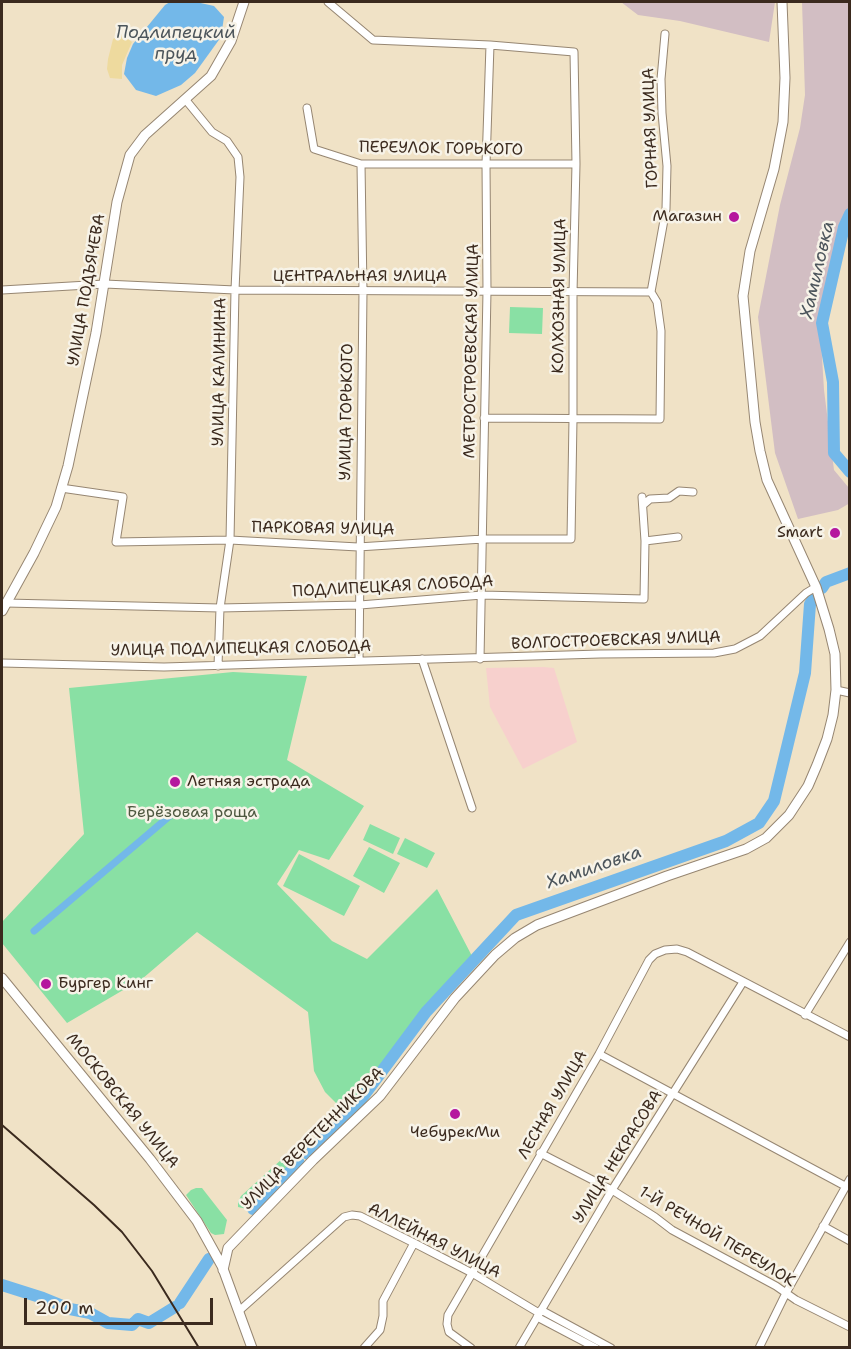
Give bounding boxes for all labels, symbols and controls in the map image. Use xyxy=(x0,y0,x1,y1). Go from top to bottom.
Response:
water label: Подлипецкий пруд xyxy=(116,22,236,64)
street label: ГОРНАЯ УЛИЦА xyxy=(639,67,663,189)
street label: ПЕРЕУЛОК ГОРЬКОГО xyxy=(359,138,523,160)
place label: Магазин xyxy=(653,207,722,227)
marker: Магазин xyxy=(727,210,741,224)
street label: УЛИЦА ПОДЪЯЧЕВА xyxy=(64,212,110,368)
street label: КОЛХОЗНАЯ УЛИЦА xyxy=(549,218,571,374)
water label: Хамиловка xyxy=(796,219,840,321)
street label: МЕТРОСТРОЕВСКАЯ УЛИЦА xyxy=(461,243,483,459)
street label: ЦЕНТРАЛЬНАЯ УЛИЦА xyxy=(273,267,447,287)
street label: УЛИЦА КАЛИНИНА xyxy=(209,297,231,447)
street label: УЛИЦА ГОРЬКОГО xyxy=(336,343,358,481)
street label: ПАРКОВАЯ УЛИЦА xyxy=(251,518,395,540)
place label: Smart xyxy=(777,523,823,543)
marker: Smart xyxy=(828,526,842,540)
street label: ПОДЛИПЕЦКАЯ СЛОБОДА xyxy=(292,572,494,602)
street label: ВОЛГОСТРОЕВСКАЯ УЛИЦА xyxy=(511,628,721,654)
street label: УЛИЦА ПОДЛИПЕЦКАЯ СЛОБОДА xyxy=(110,637,372,661)
place label: Летняя эстрада xyxy=(187,772,310,792)
marker: Летняя эстрада xyxy=(168,775,182,789)
park label: Берёзовая роща xyxy=(127,803,257,823)
water label: Хамиловка xyxy=(544,842,644,894)
place label: Бургер Кинг xyxy=(58,974,153,994)
marker: Бургер Кинг xyxy=(39,977,53,991)
street label: МОСКОВСКАЯ УЛИЦА xyxy=(62,1030,182,1172)
street label: ЛЕСНАЯ УЛИЦА xyxy=(514,1047,592,1163)
street label: УЛИЦА ВЕРЕТЕННИКОВА xyxy=(238,1064,388,1214)
street label: УЛИЦА НЕКРАСОВА xyxy=(569,1087,667,1227)
marker: ЧебурекМи xyxy=(448,1107,462,1121)
place label: ЧебурекМи xyxy=(410,1123,500,1143)
street label: 1-Й РЕЧНОЙ ПЕРЕУЛОК xyxy=(635,1183,799,1291)
street label: АЛЛЕЙНАЯ УЛИЦА xyxy=(364,1199,504,1283)
scale bar xyxy=(27,1286,216,1324)
text: 200 m xyxy=(35,1296,94,1320)

